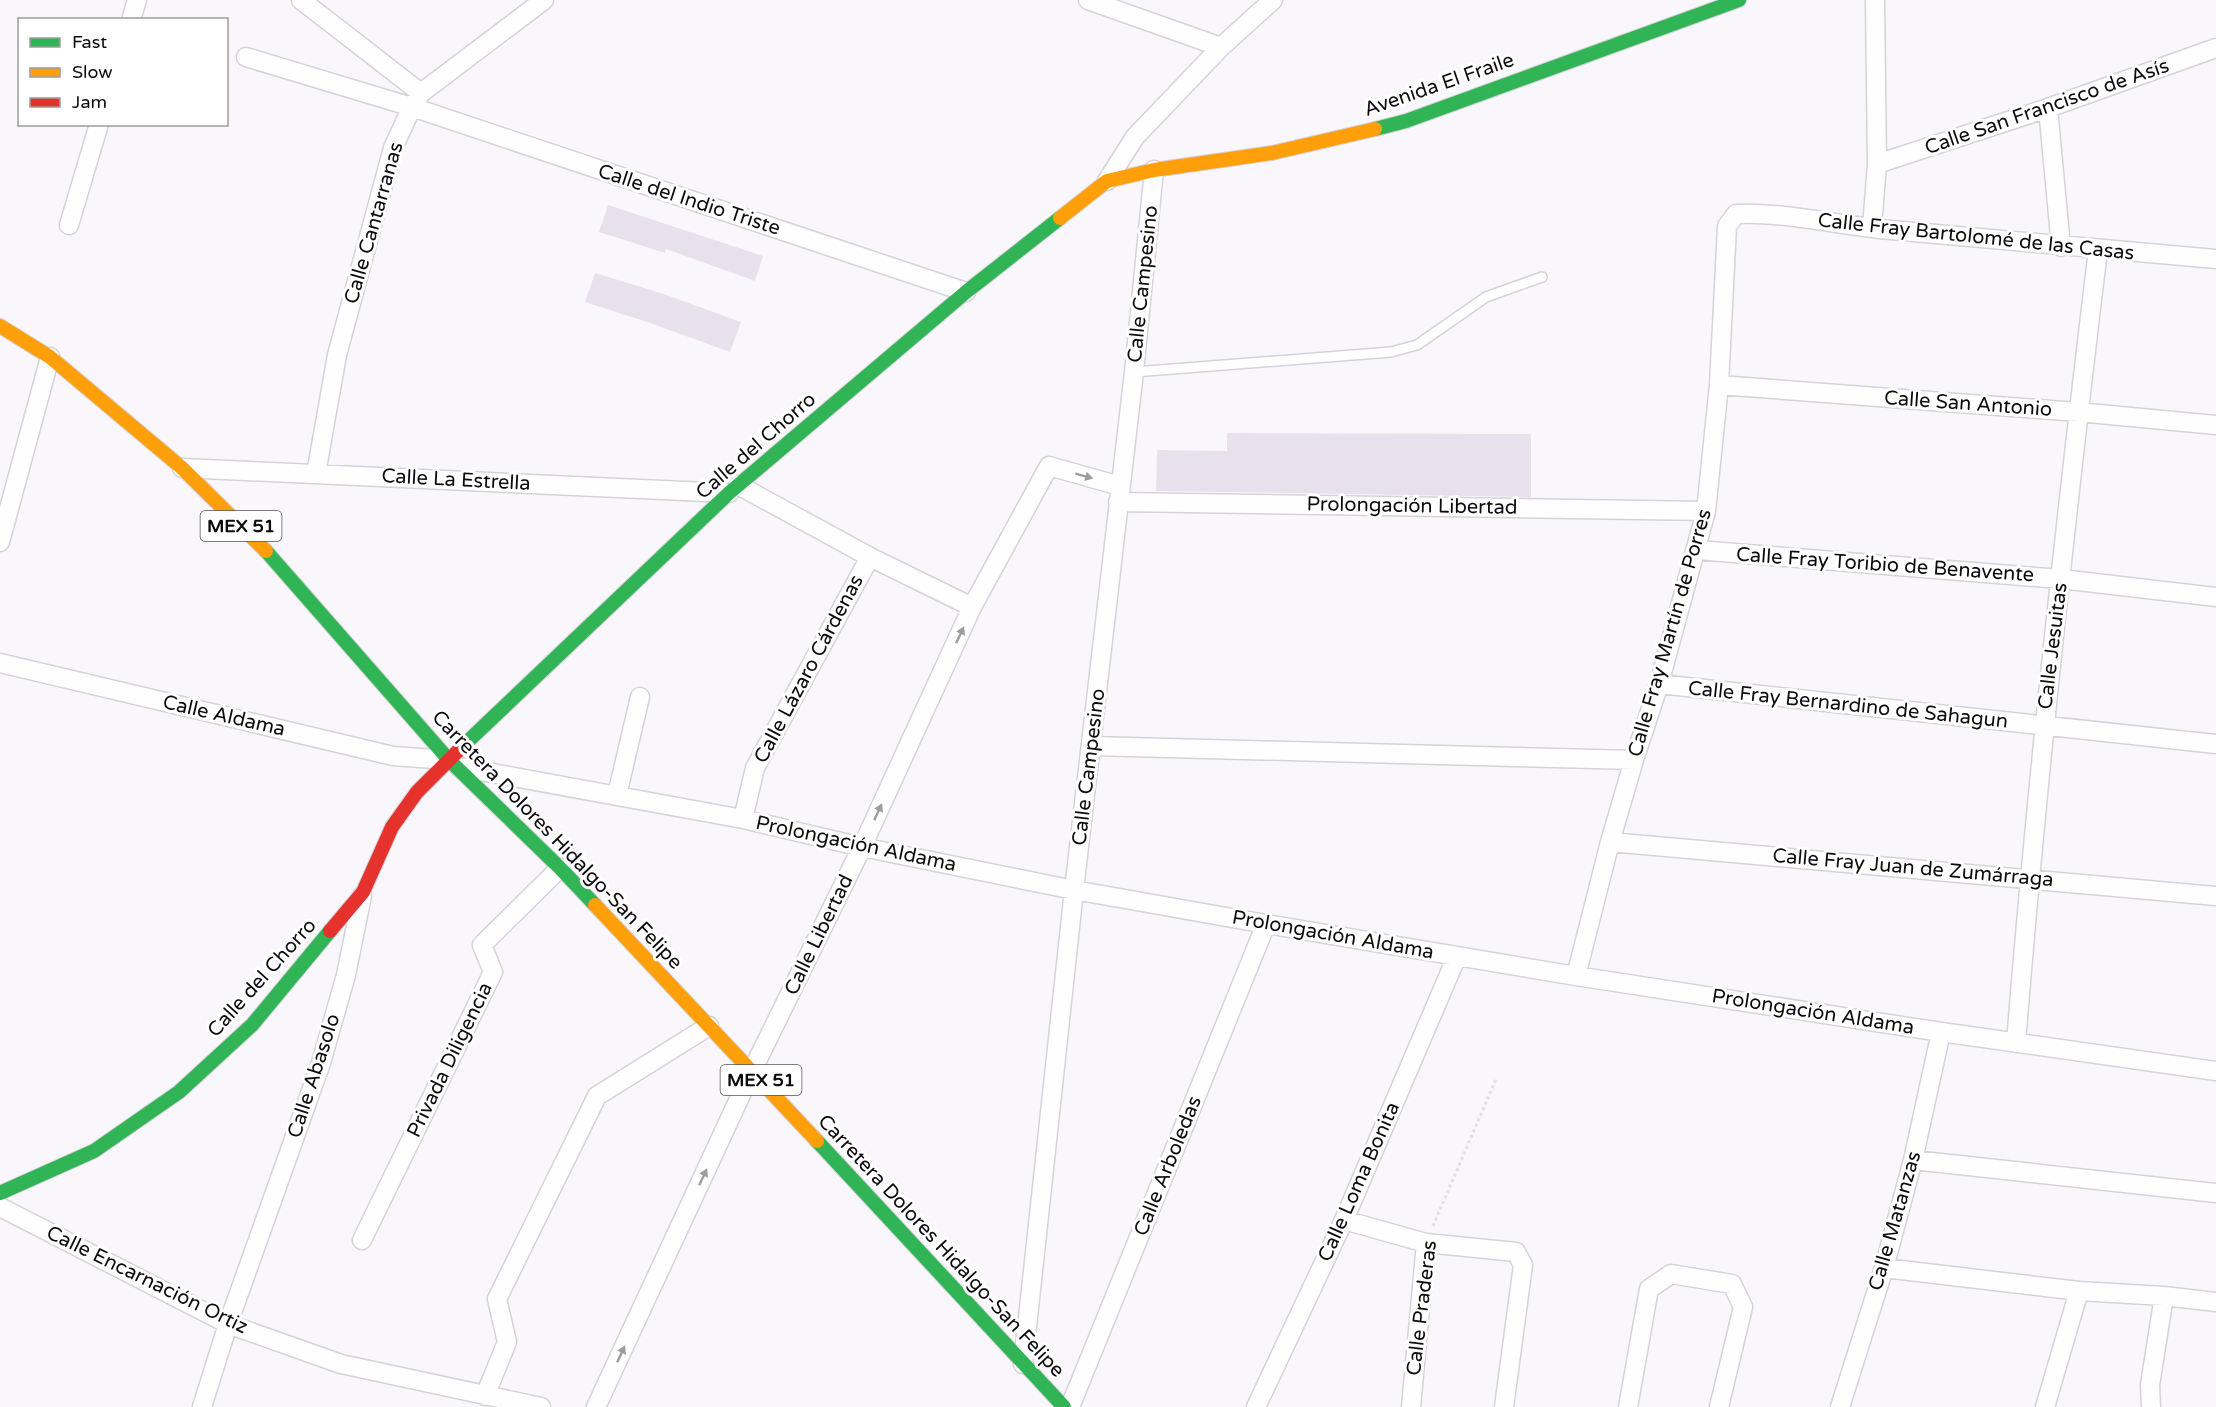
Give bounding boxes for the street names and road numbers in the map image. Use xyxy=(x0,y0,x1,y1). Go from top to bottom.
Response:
street label: Avenida El Fraile xyxy=(1361,48,1517,122)
street label: Calle San Francisco de Asís xyxy=(1922,54,2172,160)
street label: Calle Cantarranas xyxy=(339,139,409,307)
street label: Calle del Indio Triste xyxy=(595,159,783,241)
street label: Calle Campesino xyxy=(1123,204,1163,364)
street label: Calle Fray Bartolomé de las Casas xyxy=(1817,208,2135,266)
street label: Calle San Antonio xyxy=(1883,386,2053,422)
street label: Calle del Chorro xyxy=(691,387,821,505)
street label: Calle La Estrella xyxy=(381,464,531,496)
street label: Prolongación Libertad xyxy=(1306,492,1518,520)
street label: Calle Fray Martín de Porres xyxy=(1623,506,1717,760)
road number: MEX 51 xyxy=(200,511,282,541)
street label: Calle Fray Toribio de Benavente xyxy=(1735,543,2035,587)
street label: Calle Lázaro Cárdenas xyxy=(749,571,869,767)
street label: Calle Jesuitas xyxy=(2033,581,2073,711)
street label: Calle Fray Bernardino de Sahagun xyxy=(1687,676,2009,734)
street label: Calle Campesino xyxy=(1067,687,1111,847)
street label: Calle Aldama xyxy=(160,690,288,742)
street label: Carretera Dolores Hidalgo-San Felipe xyxy=(427,706,687,974)
street label: Prolongación Aldama xyxy=(754,811,958,877)
street label: Calle Fray Juan de Zumárraga xyxy=(1771,844,2055,892)
street label: Calle Libertad xyxy=(779,871,859,999)
street label: Prolongación Aldama xyxy=(1230,905,1436,965)
street label: Calle del Chorro xyxy=(203,914,321,1042)
street label: Privada Diligencia xyxy=(402,979,498,1141)
street label: Prolongación Aldama xyxy=(1710,984,1916,1040)
street label: Calle Abasolo xyxy=(283,1011,345,1141)
road number: MEX 51 xyxy=(720,1065,801,1095)
street label: Calle Arboledas xyxy=(1129,1093,1207,1239)
street label: Calle Loma Bonita xyxy=(1313,1099,1405,1265)
street label: Carretera Dolores Hidalgo-San Felipe xyxy=(813,1110,1069,1382)
street label: Calle Matanzas xyxy=(1864,1149,1926,1293)
street label: Calle Encarnación Ortiz xyxy=(42,1221,252,1339)
street label: Calle Praderas xyxy=(1402,1239,1442,1377)

